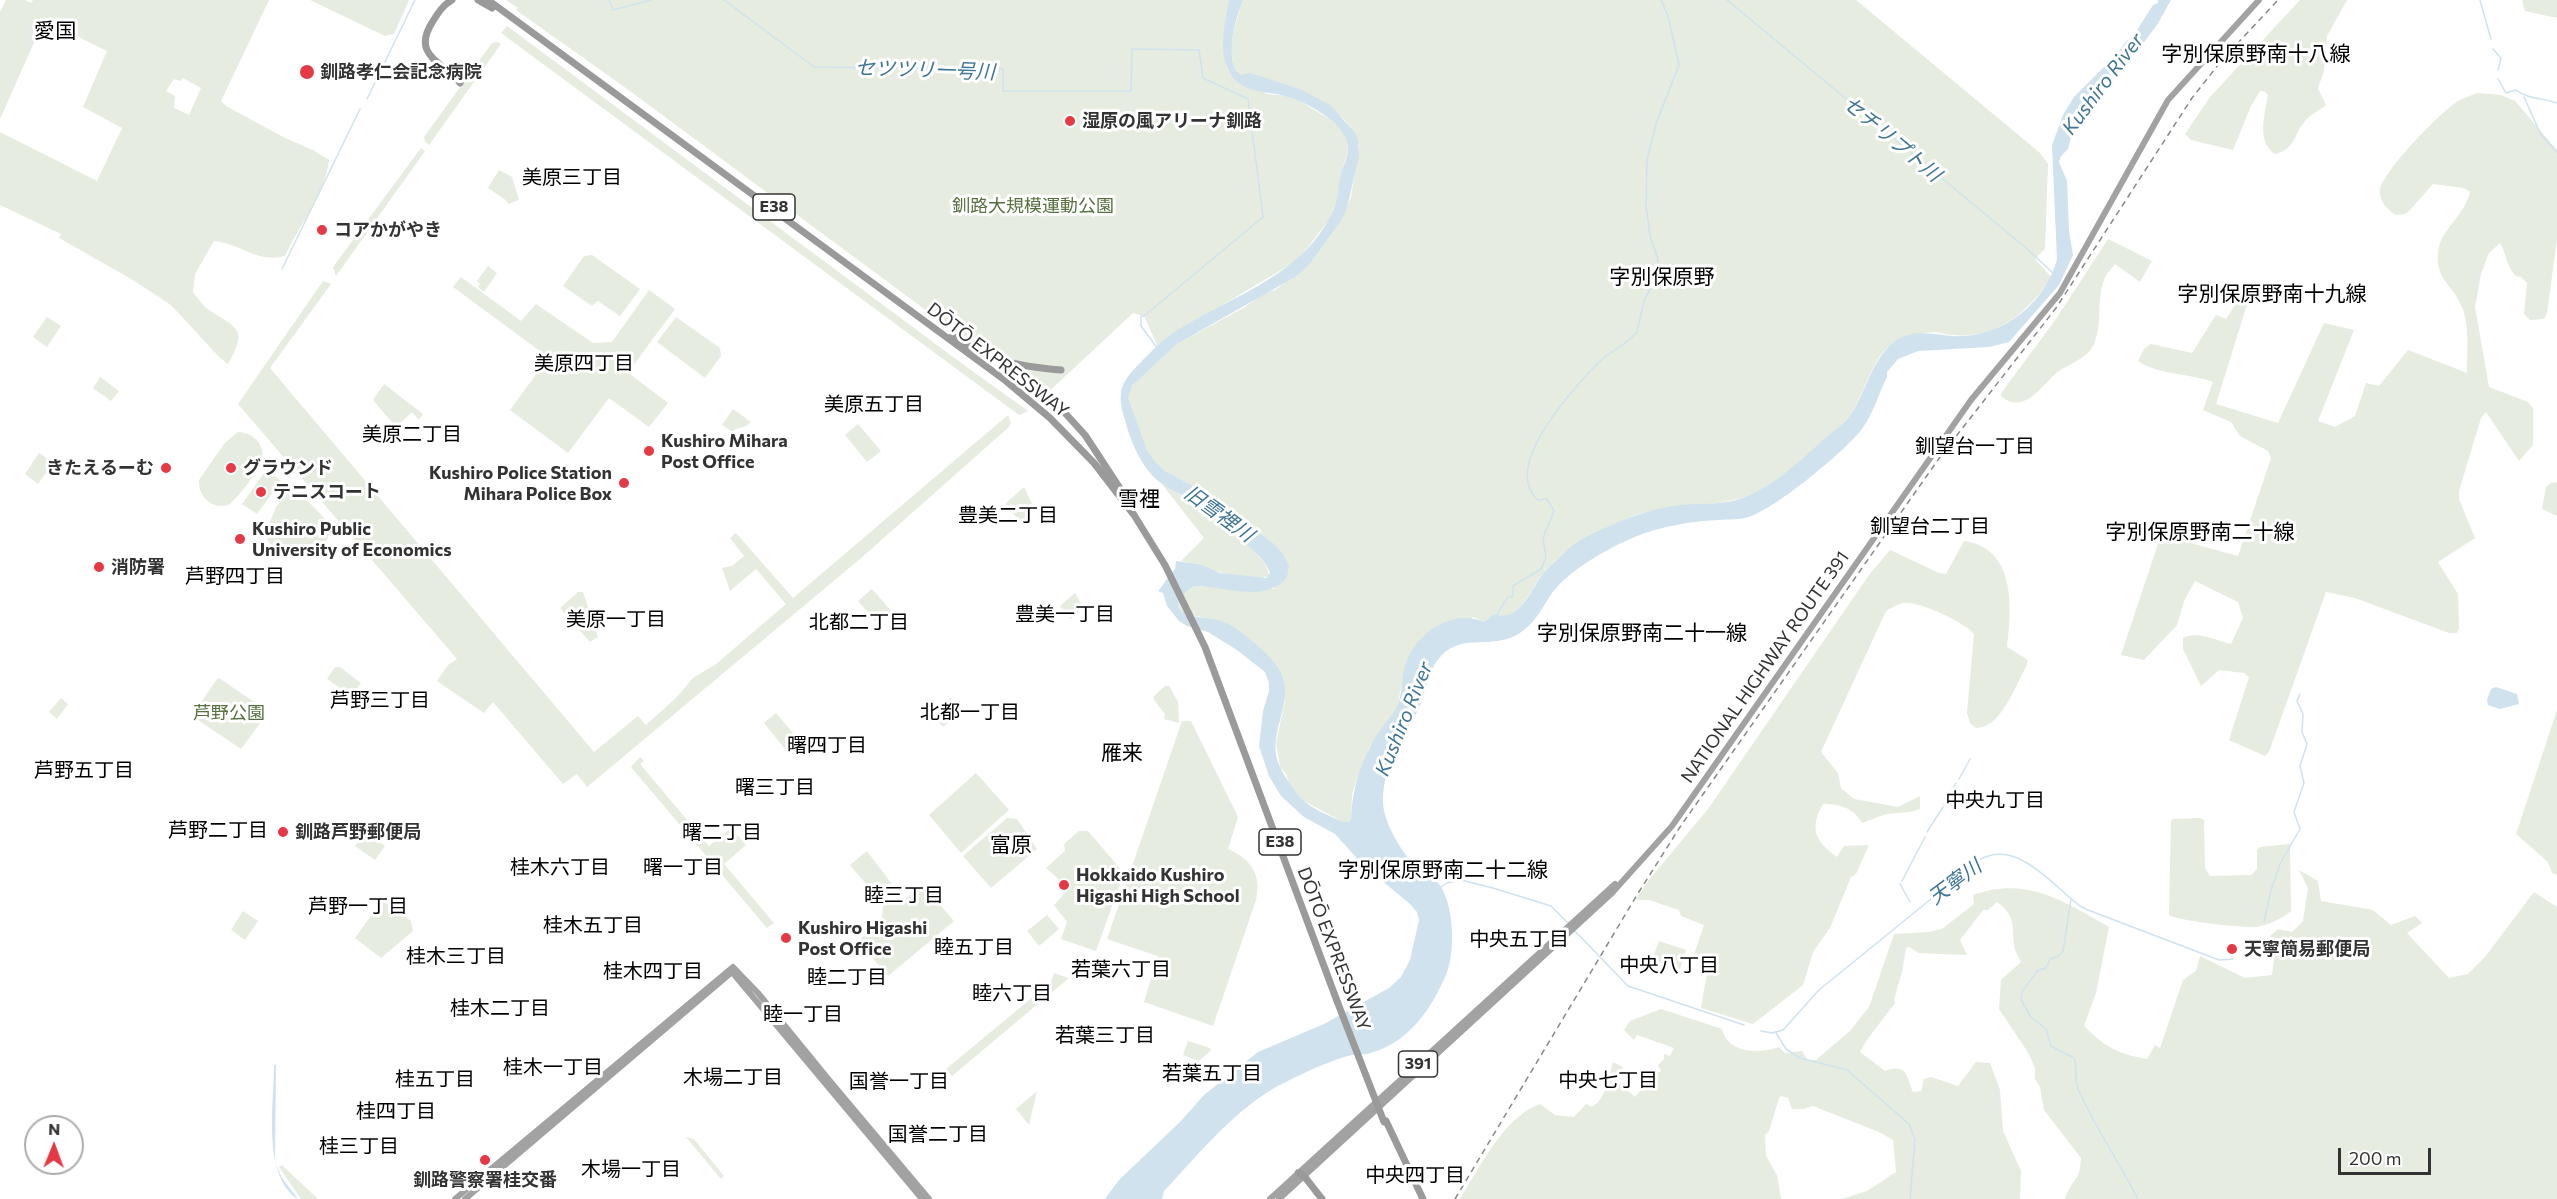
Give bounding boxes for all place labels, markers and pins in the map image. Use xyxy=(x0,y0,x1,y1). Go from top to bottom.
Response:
place label: 釧路孝仁会記念病院 xyxy=(320,61,482,83)
marker: 釧路孝仁会記念病院 xyxy=(298,63,316,81)
place label: 湿原の風アリーナ釧路 xyxy=(1082,110,1262,132)
marker: 湿原の風アリーナ釧路 xyxy=(1063,114,1077,128)
place label: コアかがやき xyxy=(334,219,442,241)
marker: コアかがやき xyxy=(315,223,329,237)
place label: Kushiro Mihara Post Office xyxy=(661,430,788,472)
marker: Kushiro Mihara Post Office xyxy=(642,444,656,458)
place label: きたえるーむ xyxy=(46,457,154,479)
place label: グラウンド xyxy=(243,457,333,479)
marker: きたえるーむ xyxy=(159,461,173,475)
marker: グラウンド xyxy=(224,461,238,475)
place label: Kushiro Police Station Mihara Police Box xyxy=(429,462,612,504)
marker: Kushiro Police Station Mihara Police Box xyxy=(617,476,631,490)
place label: テニスコート xyxy=(273,481,381,503)
marker: テニスコート xyxy=(254,485,268,499)
place label: Kushiro Public University of Economics xyxy=(252,518,452,560)
marker: Kushiro Public University of Economics xyxy=(233,532,247,546)
place label: 消防署 xyxy=(111,556,165,578)
marker: 消防署 xyxy=(92,560,106,574)
place label: 釧路芦野郵便局 xyxy=(295,821,421,843)
marker: 釧路芦野郵便局 xyxy=(276,825,290,839)
place label: Hokkaido Kushiro Higashi High School xyxy=(1076,864,1240,906)
marker: Hokkaido Kushiro Higashi High School xyxy=(1057,878,1071,892)
place label: Kushiro Higashi Post Office xyxy=(798,917,927,960)
marker: Kushiro Higashi Post Office xyxy=(779,931,793,945)
place label: 天寧簡易郵便局 xyxy=(2244,938,2370,960)
marker: 天寧簡易郵便局 xyxy=(2225,942,2239,956)
marker: 釧路警察署桂交番 xyxy=(478,1153,492,1167)
place label: 釧路警察署桂交番 xyxy=(413,1169,557,1191)

